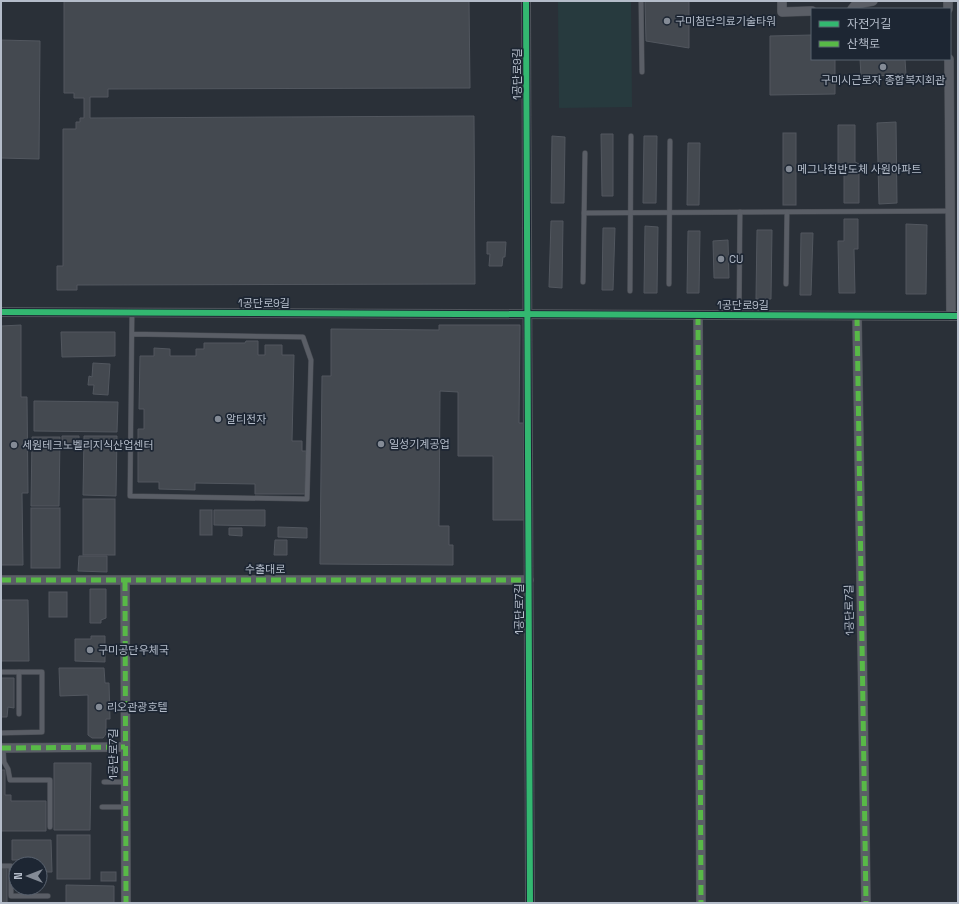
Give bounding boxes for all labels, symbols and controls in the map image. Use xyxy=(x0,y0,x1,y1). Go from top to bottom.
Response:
legend xyxy=(811,8,951,60)
place label: 구미첨단의료기술타워 xyxy=(675,14,776,28)
marker: 구미첨단의료기술타워 xyxy=(662,16,672,26)
text: 자전거길 xyxy=(847,16,891,32)
text: 산책로 xyxy=(847,36,880,52)
street label: 1공단로9길 xyxy=(510,48,524,100)
marker: 구미시근로자 종합복지회관 xyxy=(878,62,888,72)
place label: 구미시근로자 종합복지회관 xyxy=(821,73,945,87)
place label: 메그나칩반도체 사원아파트 xyxy=(797,162,921,176)
marker: 메그나칩반도체 사원아파트 xyxy=(784,164,794,174)
place label: CU xyxy=(729,252,743,266)
marker: CU xyxy=(716,254,726,264)
street label: 1공단로9길 xyxy=(238,296,290,310)
street label: 1공단로9길 xyxy=(717,298,769,312)
place label: 알티전자 xyxy=(226,412,266,426)
marker: 알티전자 xyxy=(213,414,223,424)
place label: 일성기계공업 xyxy=(389,437,450,451)
place label: 세원테크노벨리지식산업센터 xyxy=(22,438,154,452)
marker: 일성기계공업 xyxy=(376,439,386,449)
marker: 세원테크노벨리지식산업센터 xyxy=(9,440,19,450)
street label: 수출대로 xyxy=(245,562,285,576)
street label: 1공단로7길 xyxy=(512,583,526,635)
street label: 1공단로7길 xyxy=(842,584,856,636)
place label: 구미공단우체국 xyxy=(98,643,169,657)
marker: 구미공단우체국 xyxy=(85,645,95,655)
place label: 리오관광호텔 xyxy=(107,700,168,714)
marker: 리오관광호텔 xyxy=(94,702,104,712)
street label: 1공단로7길 xyxy=(106,728,120,780)
north arrow xyxy=(8,856,48,896)
text: N xyxy=(11,872,25,880)

